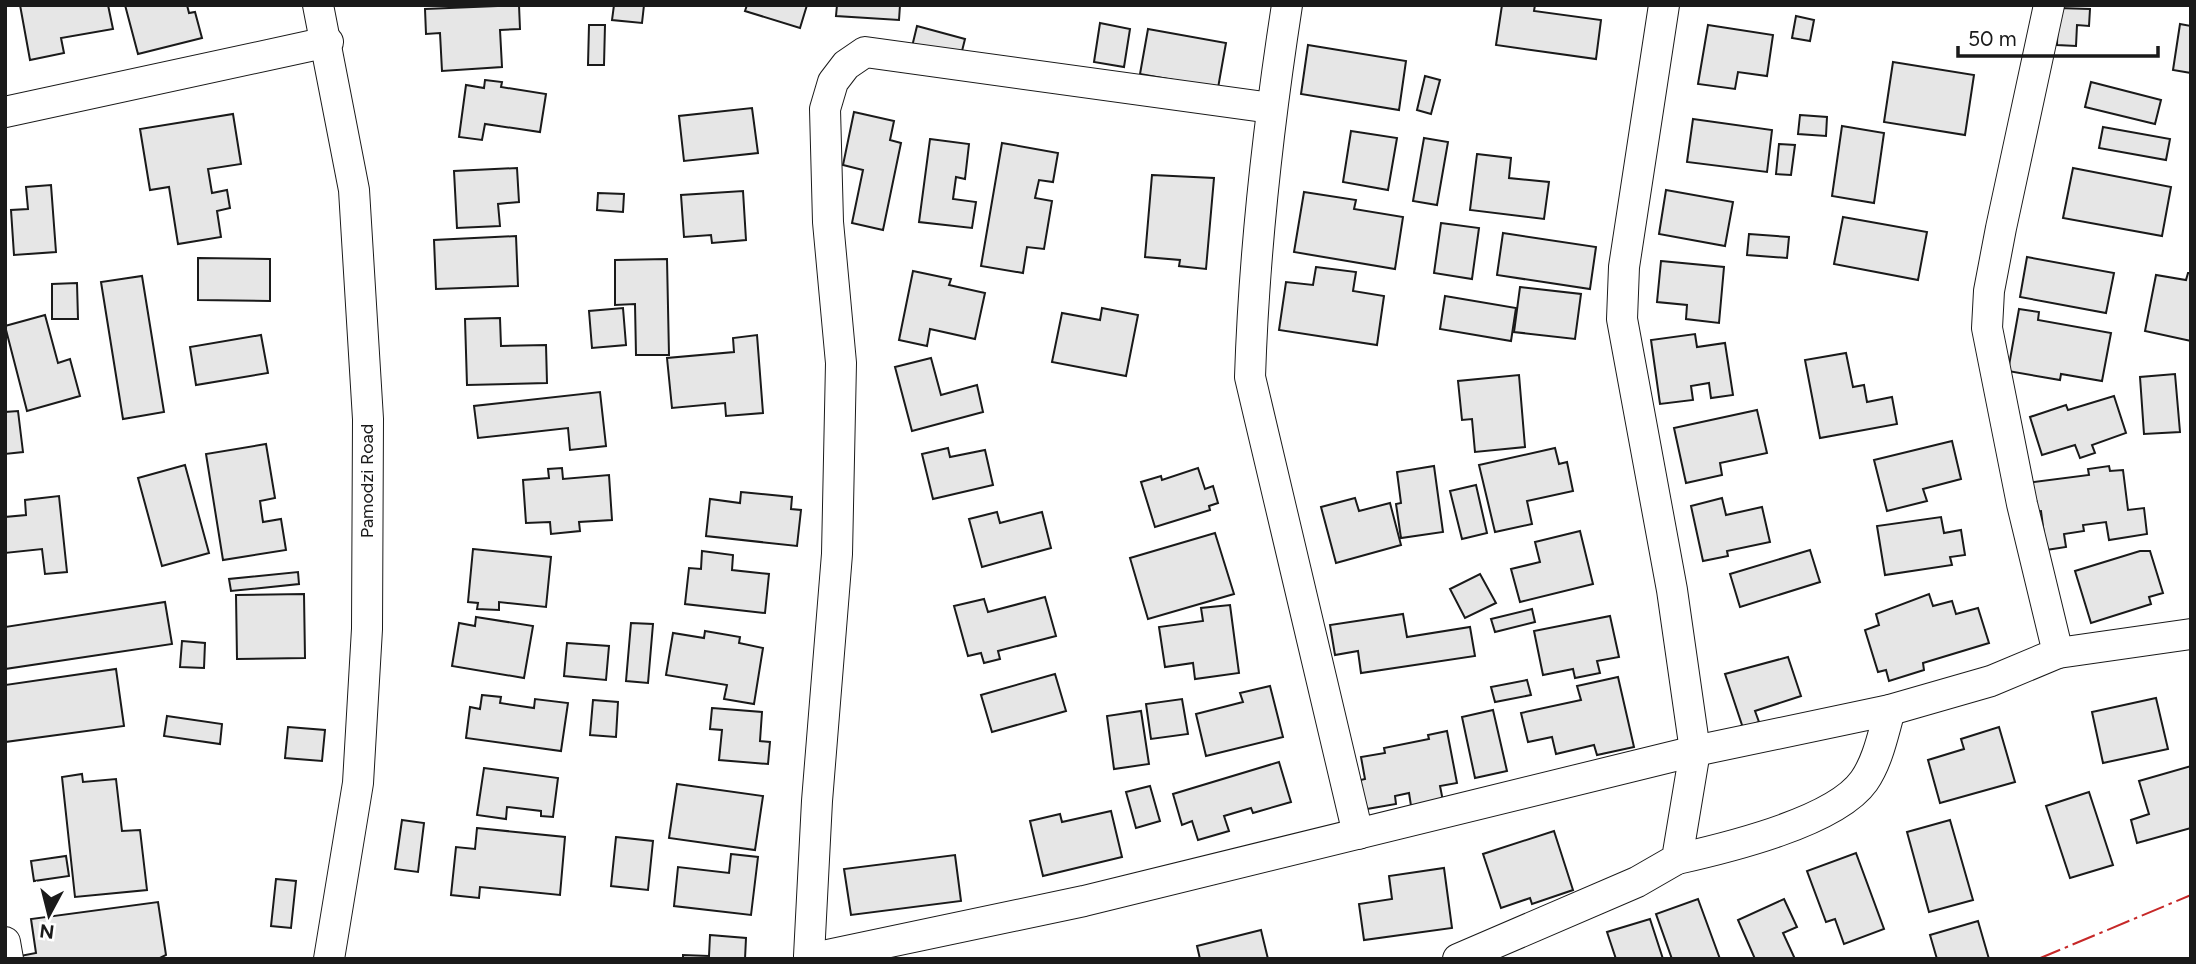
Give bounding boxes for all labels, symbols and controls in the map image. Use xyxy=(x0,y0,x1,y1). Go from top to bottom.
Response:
scale bar xyxy=(1958,14,2158,58)
text: 50 m xyxy=(1968,26,2017,51)
street label: Pamodzi Road xyxy=(356,424,378,538)
north arrow xyxy=(14,880,84,950)
text: N xyxy=(38,919,56,944)

